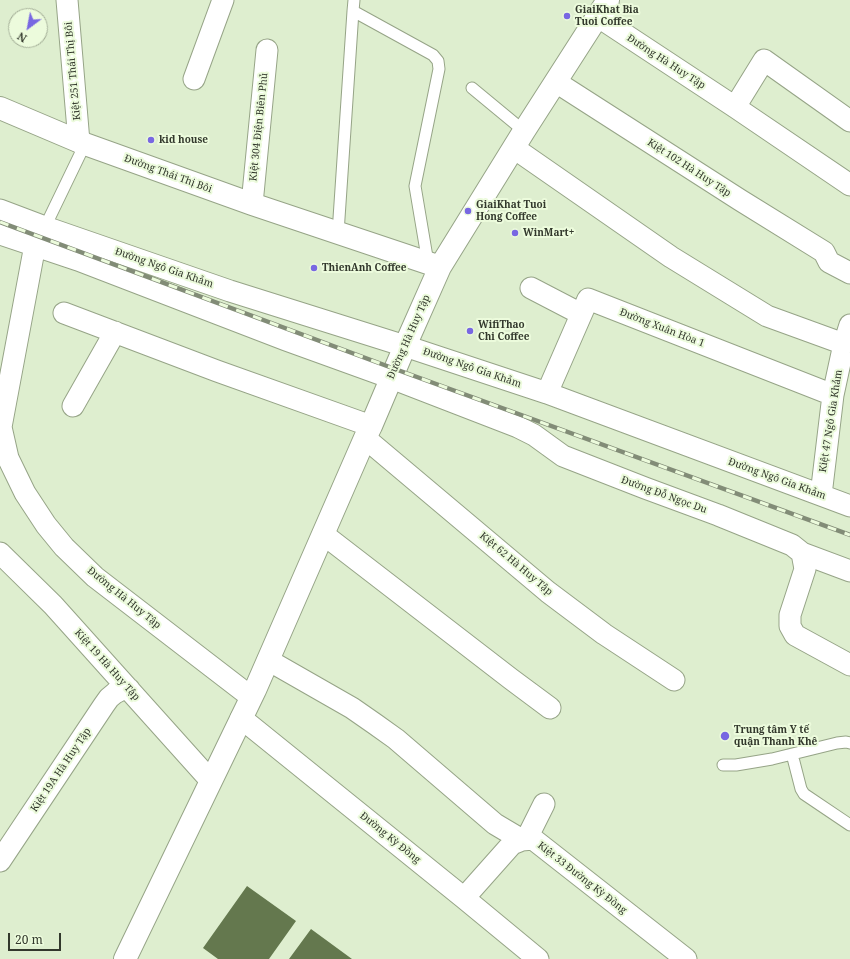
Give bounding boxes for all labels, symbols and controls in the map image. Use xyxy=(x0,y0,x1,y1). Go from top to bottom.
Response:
place label: GiaiKhat Bia Tuoi Coffee xyxy=(575,4,639,28)
north arrow xyxy=(8,8,48,48)
marker: GiaiKhat Bia Tuoi Coffee xyxy=(562,11,572,21)
street label: Kiệt 251 Thái Thị Bôi xyxy=(63,21,83,121)
text: N xyxy=(14,29,30,46)
street label: Đường Hà Huy Tập xyxy=(625,32,707,92)
street label: Kiệt 304 Điện Biên Phủ xyxy=(247,72,271,182)
place label: kid house xyxy=(159,134,208,146)
marker: kid house xyxy=(146,135,156,145)
street label: Kiệt 102 Hà Huy Tập xyxy=(645,136,733,200)
street label: Đường Thái Thị Bôi xyxy=(123,153,213,195)
place label: GiaiKhat Tuoi Hong Coffee xyxy=(476,199,546,222)
marker: GiaiKhat Tuoi Hong Coffee xyxy=(463,206,473,216)
place label: WinMart+ xyxy=(523,227,574,239)
marker: WinMart+ xyxy=(510,228,520,238)
street label: Đường Ngô Gia Khảm xyxy=(113,246,215,290)
place label: ThienAnh Coffee xyxy=(322,262,406,274)
marker: ThienAnh Coffee xyxy=(309,263,319,273)
street label: Đường Hà Huy Tập xyxy=(385,293,433,381)
street label: Đường Xuân Hòa 1 xyxy=(618,306,706,350)
place label: WifiThao Chi Coffee xyxy=(478,319,529,342)
marker: WifiThao Chi Coffee xyxy=(465,326,475,336)
street label: Đường Ngô Gia Khảm xyxy=(421,346,523,390)
street label: Kiệt 47 Ngô Gia Khảm xyxy=(817,369,845,473)
street label: Đường Ngô Gia Khảm xyxy=(727,456,827,502)
street label: Đường Đỗ Ngọc Du xyxy=(620,474,708,516)
street label: Kiệt 62 Hà Huy Tập xyxy=(477,530,555,598)
street label: Đường Hà Huy Tập xyxy=(85,565,163,631)
street label: Kiệt 19 Hà Huy Tập xyxy=(72,627,142,703)
place label: Trung tâm Y tế quận Thanh Khê xyxy=(734,724,817,748)
street label: Kiệt 19A Hà Huy Tập xyxy=(28,726,94,814)
marker: Trung tâm Y tế quận Thanh Khê xyxy=(719,730,731,742)
street label: Đường Kỳ Đồng xyxy=(357,810,423,866)
street label: Kiệt 33 Đường Kỳ Đồng xyxy=(535,839,629,917)
scale bar xyxy=(10,925,63,951)
text: 20 m xyxy=(15,931,43,948)

